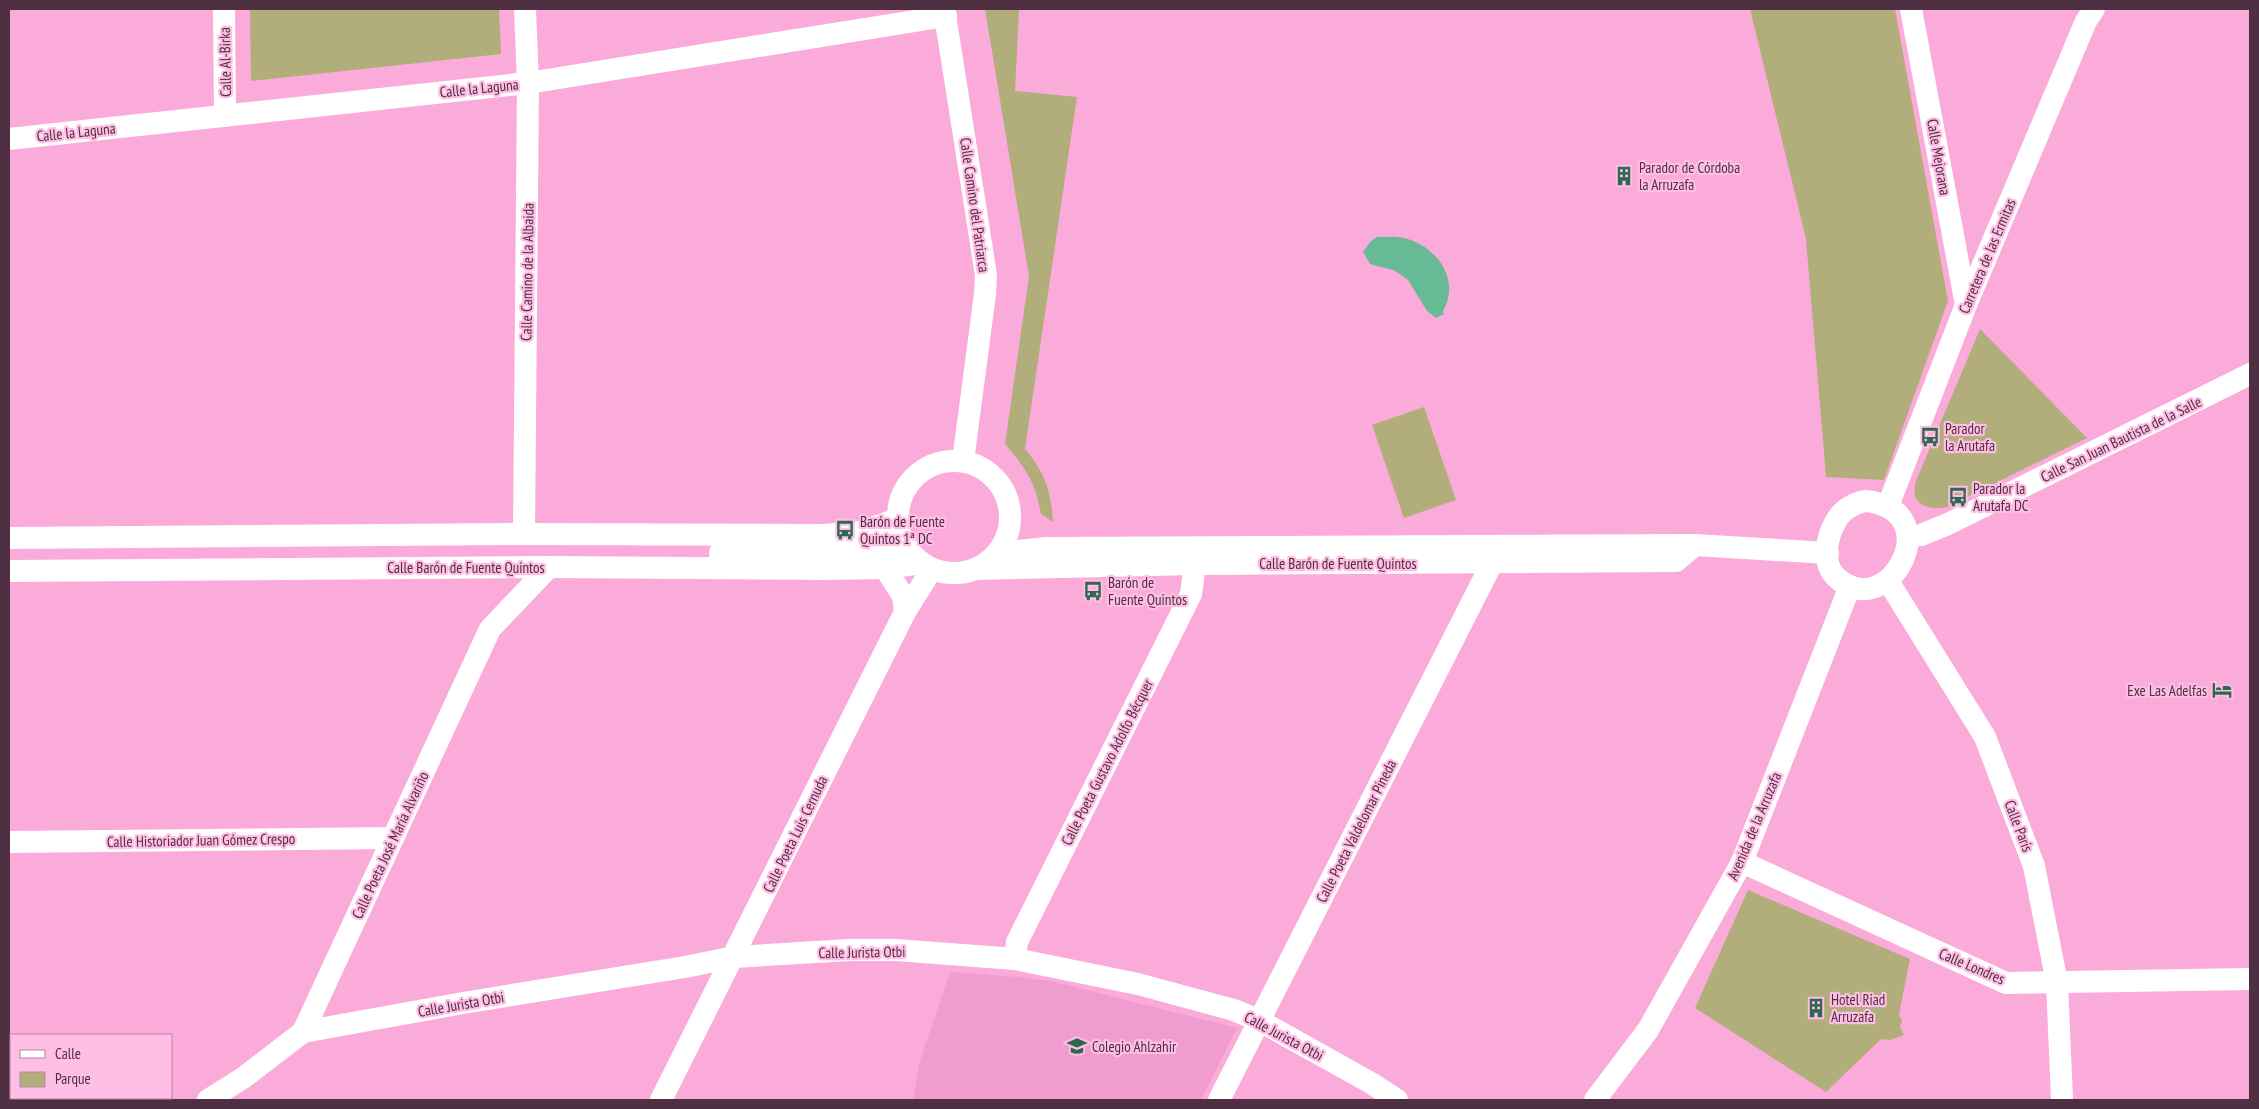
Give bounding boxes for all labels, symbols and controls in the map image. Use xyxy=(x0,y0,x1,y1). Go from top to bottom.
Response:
street label: Calle Al-Birka xyxy=(215,27,235,97)
street label: Calle la Laguna xyxy=(439,74,519,102)
street label: Calle Mejorana xyxy=(1923,117,1955,197)
street label: Calle la Laguna xyxy=(36,118,116,146)
street label: Calle Camino del Patriarca xyxy=(956,137,994,273)
place label: Parador de Córdoba la Arruzafa xyxy=(1639,158,1740,194)
building icon: Parador de Córdoba la Arruzafa xyxy=(1613,165,1635,187)
street label: Carretera de las Ermitas xyxy=(1954,196,2020,316)
street label: Calle Camino de la Albaida xyxy=(516,203,538,341)
street label: Calle San Juan Bautista de la Salle xyxy=(2037,392,2205,486)
place label: Parador la Arutafa xyxy=(1945,419,1995,455)
bus stop icon: Parador la Arutafa xyxy=(1919,426,1941,448)
place label: Parador la Arutafa DC xyxy=(1973,479,2029,515)
bus stop icon: Parador la Arutafa DC xyxy=(1947,486,1969,508)
place label: Barón de Fuente Quintos 1ª DC xyxy=(860,512,945,548)
bus stop icon: Barón de Fuente Quintos 1ª DC xyxy=(834,519,856,541)
street label: Calle Barón de Fuente Quintos xyxy=(1259,554,1417,573)
street label: Calle Barón de Fuente Quintos xyxy=(387,558,545,577)
place label: Barón de Fuente Quintos xyxy=(1108,573,1187,609)
bus stop icon: Barón de Fuente Quintos xyxy=(1082,580,1104,602)
street label: Calle Poeta Gustavo Adolfo Bécquer xyxy=(1057,675,1158,848)
hotel icon: Exe Las Adelfas xyxy=(2211,679,2233,701)
place label: Exe Las Adelfas xyxy=(2127,681,2207,700)
street label: Calle Poeta Valdelomar Pineda xyxy=(1312,756,1400,906)
street label: Calle Poeta José María Alvariño xyxy=(347,768,433,922)
street label: Avenida de la Arruzafa xyxy=(1723,769,1785,883)
street label: Calle Poeta Luis Cernuda xyxy=(758,772,832,896)
street label: Calle París xyxy=(2000,797,2038,855)
street label: Calle Historiador Juan Gómez Crespo xyxy=(107,829,295,851)
street label: Calle Jurista Otbi xyxy=(818,942,906,962)
street label: Calle Londres xyxy=(1936,944,2008,988)
street label: Calle Jurista Otbi xyxy=(416,987,506,1021)
place label: Hotel Riad Arruzafa xyxy=(1831,990,1885,1026)
building icon: Hotel Riad Arruzafa xyxy=(1805,997,1827,1019)
street label: Calle Jurista Otbi xyxy=(1241,1007,1327,1065)
legend xyxy=(10,1034,172,1099)
school or university icon: Colegio Ahlzahir xyxy=(1066,1035,1088,1057)
place label: Colegio Ahlzahir xyxy=(1092,1037,1177,1056)
text: Calle xyxy=(55,1044,81,1063)
text: Parque xyxy=(55,1069,91,1088)

